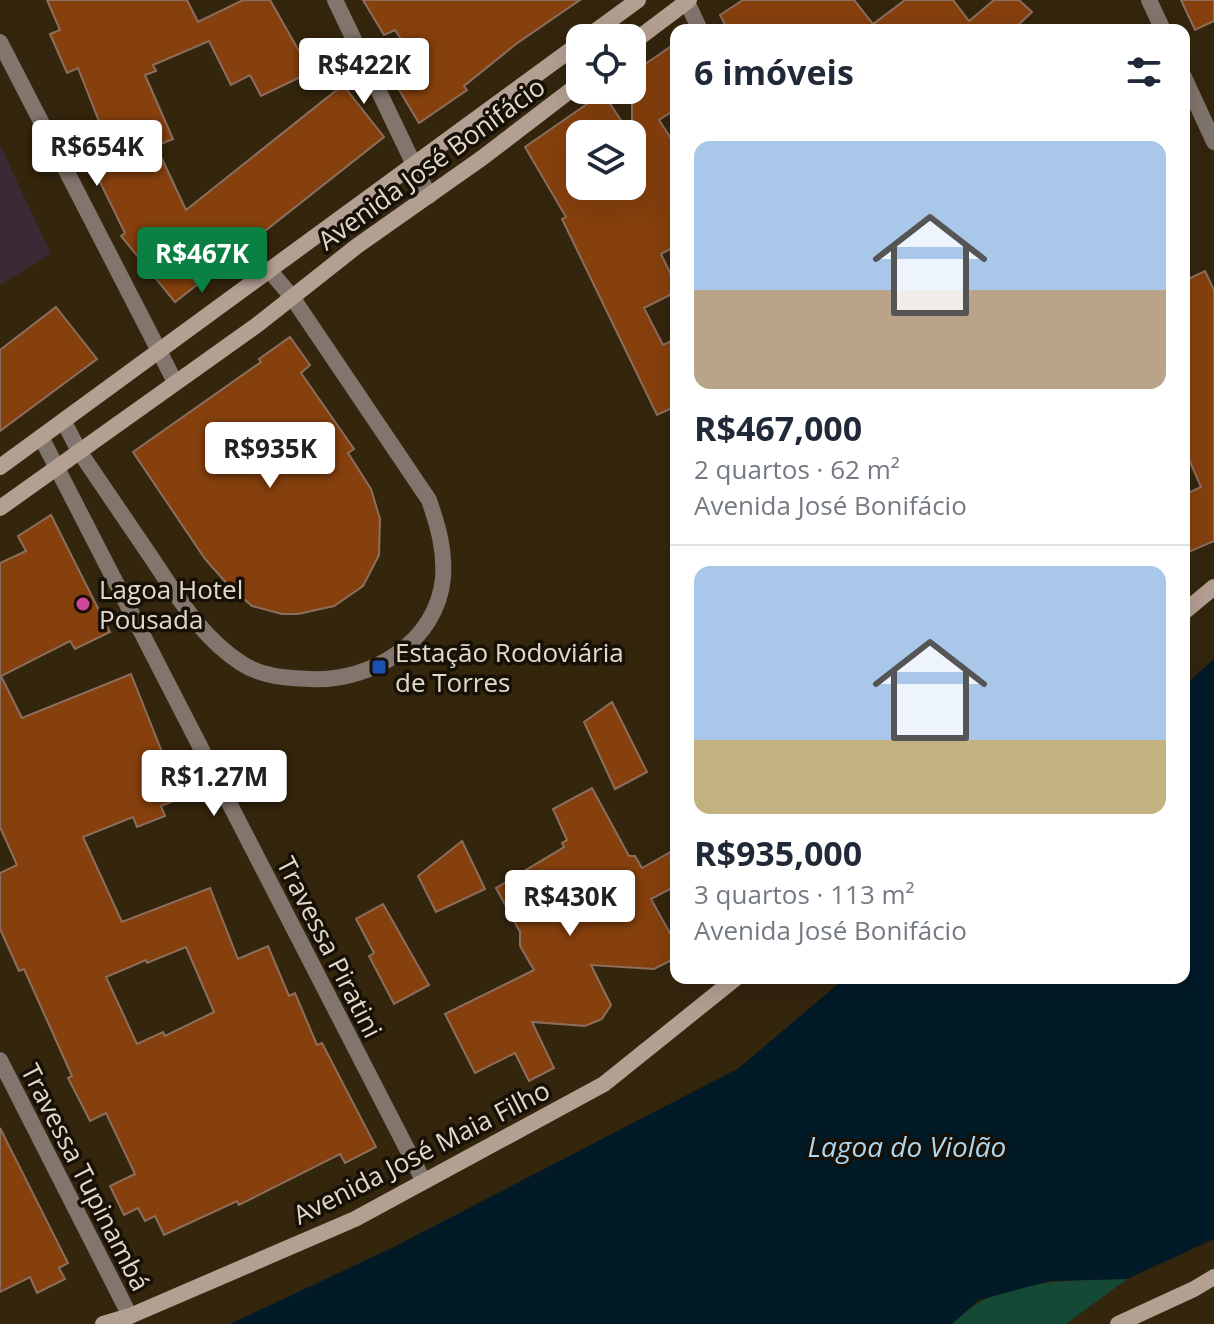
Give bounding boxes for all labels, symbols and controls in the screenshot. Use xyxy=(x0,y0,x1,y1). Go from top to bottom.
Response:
map controls xyxy=(566,24,646,200)
button: locate xyxy=(566,24,646,104)
pin: R$422K xyxy=(299,38,429,106)
text: R$422K xyxy=(317,46,411,82)
text: 6 imóveis xyxy=(694,49,854,95)
icon: filters xyxy=(1122,50,1166,94)
street label: Avenida José Bonifácio xyxy=(310,68,552,258)
pin: R$654K xyxy=(32,120,162,188)
button: layers xyxy=(566,120,646,200)
text: R$654K xyxy=(50,128,144,164)
icon: home xyxy=(858,193,1002,337)
pin: R$467K xyxy=(137,227,267,295)
text: R$467K xyxy=(155,235,249,271)
text: R$467,000 xyxy=(694,405,862,451)
pin: R$935K xyxy=(205,422,335,490)
text: R$935K xyxy=(223,430,317,466)
text: 2 quartos · 62 m² xyxy=(694,451,900,487)
text: Avenida José Bonifácio xyxy=(694,487,967,523)
place label: Lagoa Hotel Pousada xyxy=(99,571,243,637)
marker: Lagoa Hotel Pousada xyxy=(74,595,92,613)
icon: home xyxy=(858,618,1002,762)
place label: Estação Rodoviária de Torres xyxy=(395,634,624,700)
marker: Estação Rodoviária de Torres xyxy=(370,658,388,676)
pin: R$1.27M xyxy=(140,750,288,818)
text: R$1.27M xyxy=(160,758,268,794)
text: R$935,000 xyxy=(694,830,862,876)
street label: Travessa Piratini xyxy=(269,850,391,1044)
pin: R$430K xyxy=(505,870,635,938)
text: 3 quartos · 113 m² xyxy=(694,876,915,912)
text: R$430K xyxy=(523,878,617,914)
text: Avenida José Bonifácio xyxy=(694,912,967,948)
street label: Travessa Tupinambá xyxy=(13,1057,159,1297)
street label: Avenida José Maia Filho xyxy=(286,1072,556,1232)
water label: Lagoa do Violão xyxy=(808,1127,1006,1165)

